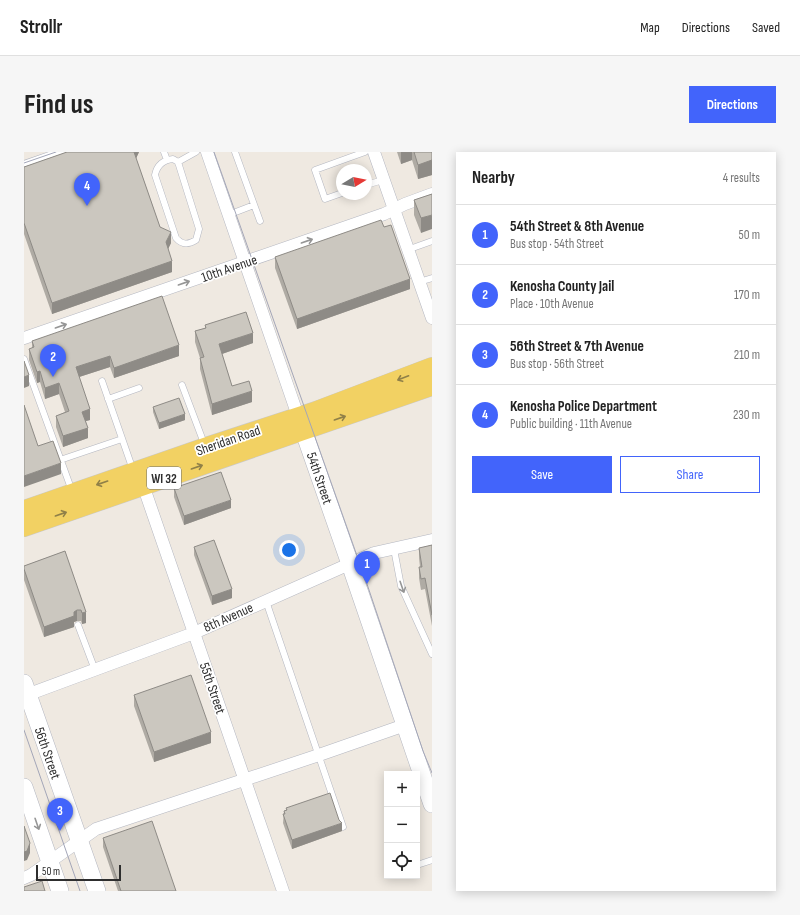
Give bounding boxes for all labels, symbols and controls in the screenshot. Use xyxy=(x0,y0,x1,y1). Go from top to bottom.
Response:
text: Strollr xyxy=(20,16,62,39)
text: Map xyxy=(640,19,660,36)
text: Directions xyxy=(682,19,730,36)
text: Saved xyxy=(752,19,780,36)
button: Directions xyxy=(689,86,776,123)
text: Find us xyxy=(24,88,93,121)
north arrow xyxy=(336,164,372,200)
text: Nearby xyxy=(472,168,515,188)
text: 4 results xyxy=(723,170,760,186)
pin: 4 xyxy=(74,173,100,206)
text: 54th Street & 8th Avenue xyxy=(510,217,644,236)
text: 1 xyxy=(482,227,488,243)
text: 50 m xyxy=(739,227,760,243)
text: Bus stop · 54th Street xyxy=(510,236,604,252)
one-way arrow xyxy=(300,237,313,244)
street label: 10th Avenue xyxy=(199,251,259,286)
text: Kenosha County Jail xyxy=(510,277,614,296)
one-way arrow xyxy=(177,279,189,287)
text: 2 xyxy=(482,287,488,303)
text: 170 m xyxy=(734,287,760,303)
text: Place · 10th Avenue xyxy=(510,296,594,312)
one-way arrow xyxy=(55,321,67,329)
text: 56th Street & 7th Avenue xyxy=(510,337,644,356)
pin: 2 xyxy=(40,344,66,377)
text: 3 xyxy=(482,347,488,363)
text: 210 m xyxy=(734,347,760,363)
text: Bus stop · 56th Street xyxy=(510,356,604,372)
one-way arrow xyxy=(398,375,410,383)
text: Kenosha Police Department xyxy=(510,397,657,416)
text: 4 xyxy=(482,407,488,423)
text: 230 m xyxy=(733,407,760,423)
one-way arrow xyxy=(334,414,347,421)
text: Public building · 11th Avenue xyxy=(510,416,632,432)
street label: Sheridan Road xyxy=(194,421,263,459)
street label: 54th Street xyxy=(303,450,336,506)
button: Save xyxy=(472,456,612,493)
button: Share xyxy=(620,456,760,493)
one-way arrow xyxy=(190,463,203,470)
road number: WI 32 xyxy=(147,467,181,489)
one-way arrow xyxy=(96,480,109,487)
one-way arrow xyxy=(54,510,67,517)
your location xyxy=(279,540,299,560)
pin: 1 xyxy=(354,551,380,584)
one-way arrow xyxy=(399,581,407,593)
street label: 8th Avenue xyxy=(201,599,256,636)
street label: 55th Street xyxy=(196,660,229,716)
street label: 56th Street xyxy=(31,725,64,781)
map controls xyxy=(384,771,420,879)
button: + xyxy=(384,771,420,807)
pin: 3 xyxy=(47,798,73,831)
button: − xyxy=(384,807,420,843)
one-way arrow xyxy=(33,818,41,830)
button: locate xyxy=(384,843,420,879)
scale bar xyxy=(36,863,121,882)
text: 50 m xyxy=(42,865,60,878)

